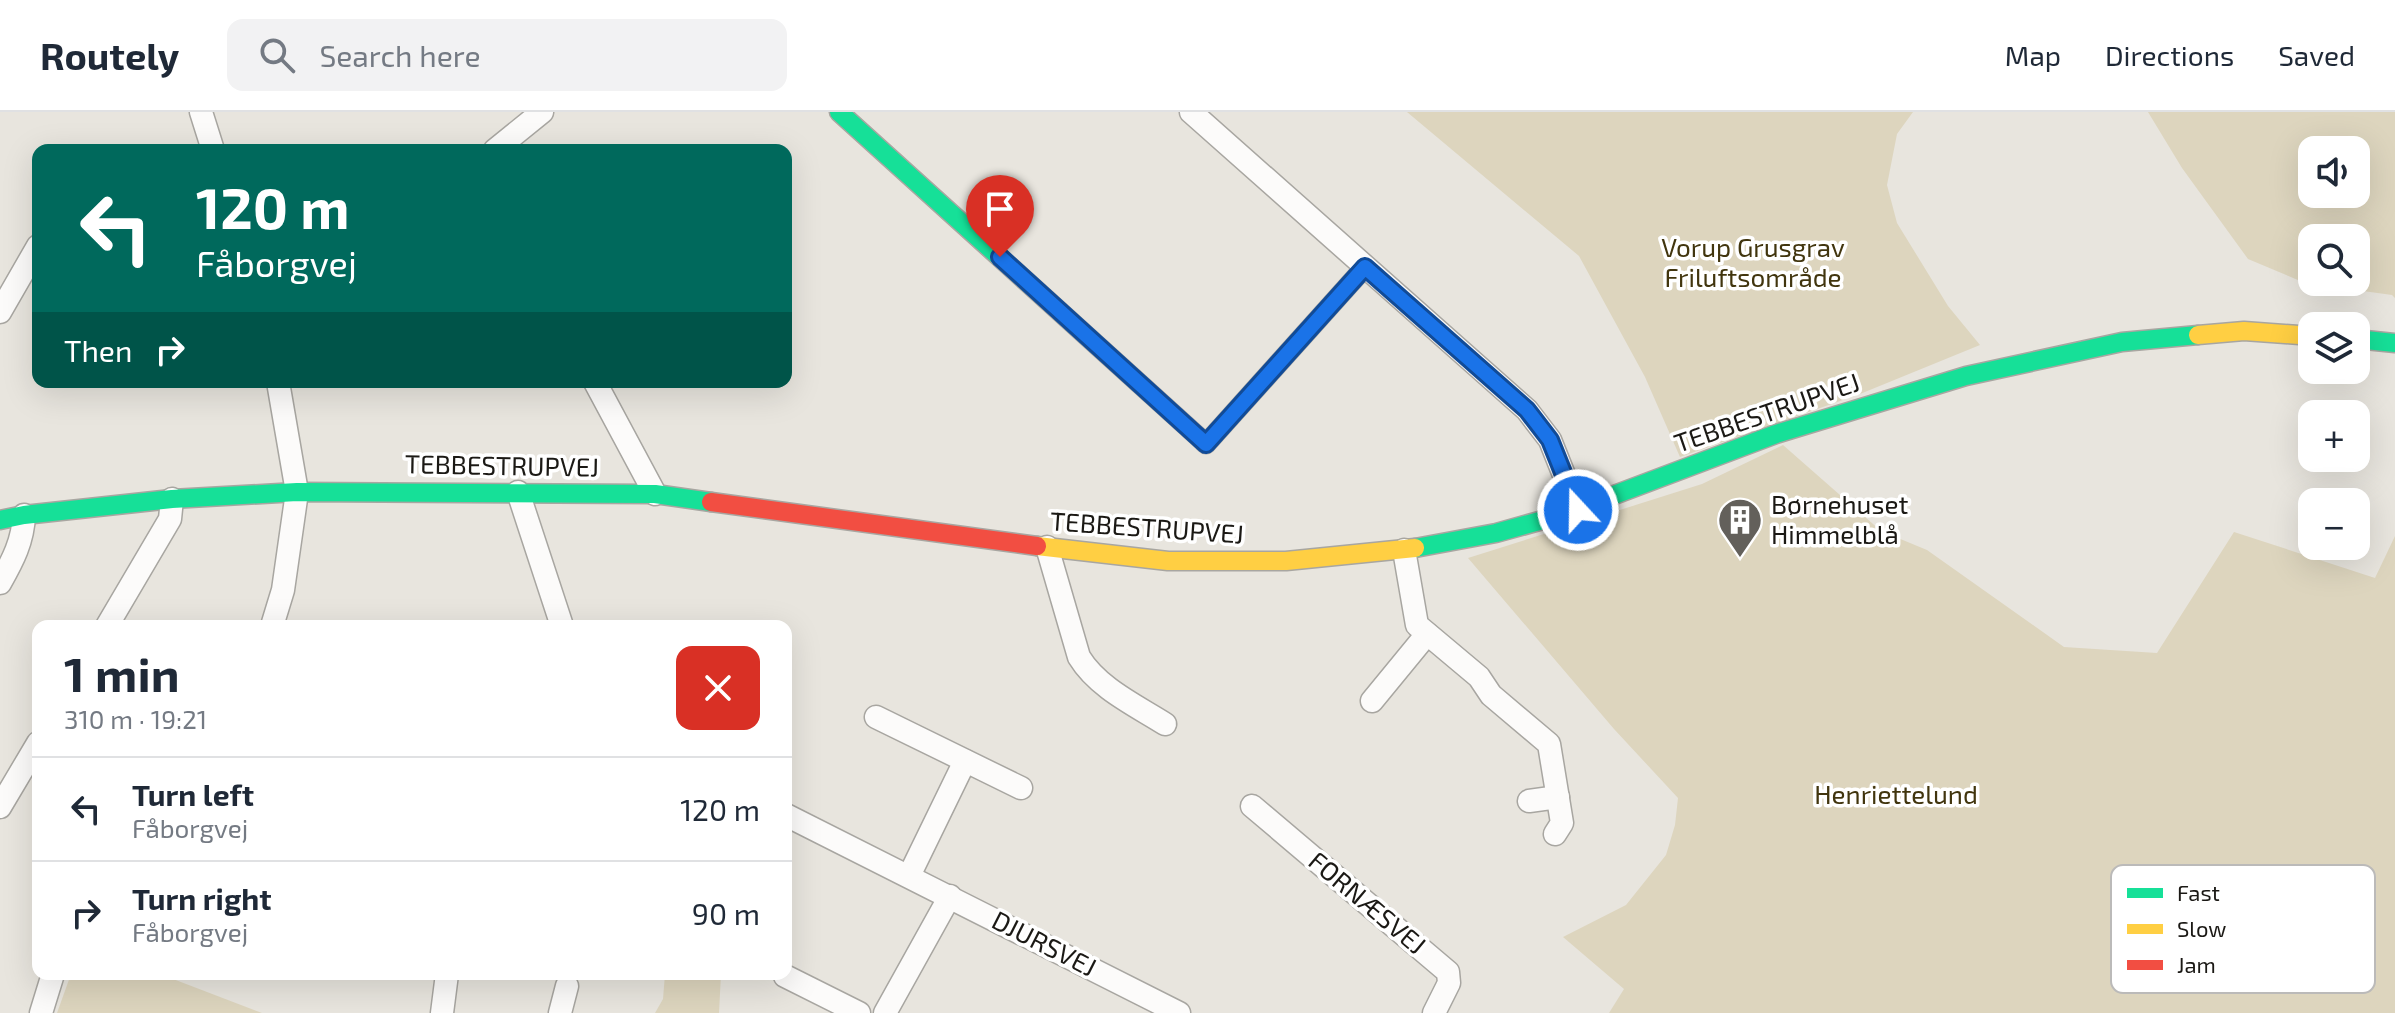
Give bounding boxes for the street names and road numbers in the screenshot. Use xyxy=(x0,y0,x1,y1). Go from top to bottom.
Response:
street label: TEBBESTRUPVEJ xyxy=(1670,365,1863,458)
street label: TEBBESTRUPVEJ xyxy=(405,447,599,482)
street label: TEBBESTRUPVEJ xyxy=(1049,504,1245,549)
street label: FORNÆSVEJ xyxy=(1303,844,1433,960)
street label: DJURSVEJ xyxy=(987,903,1102,982)

